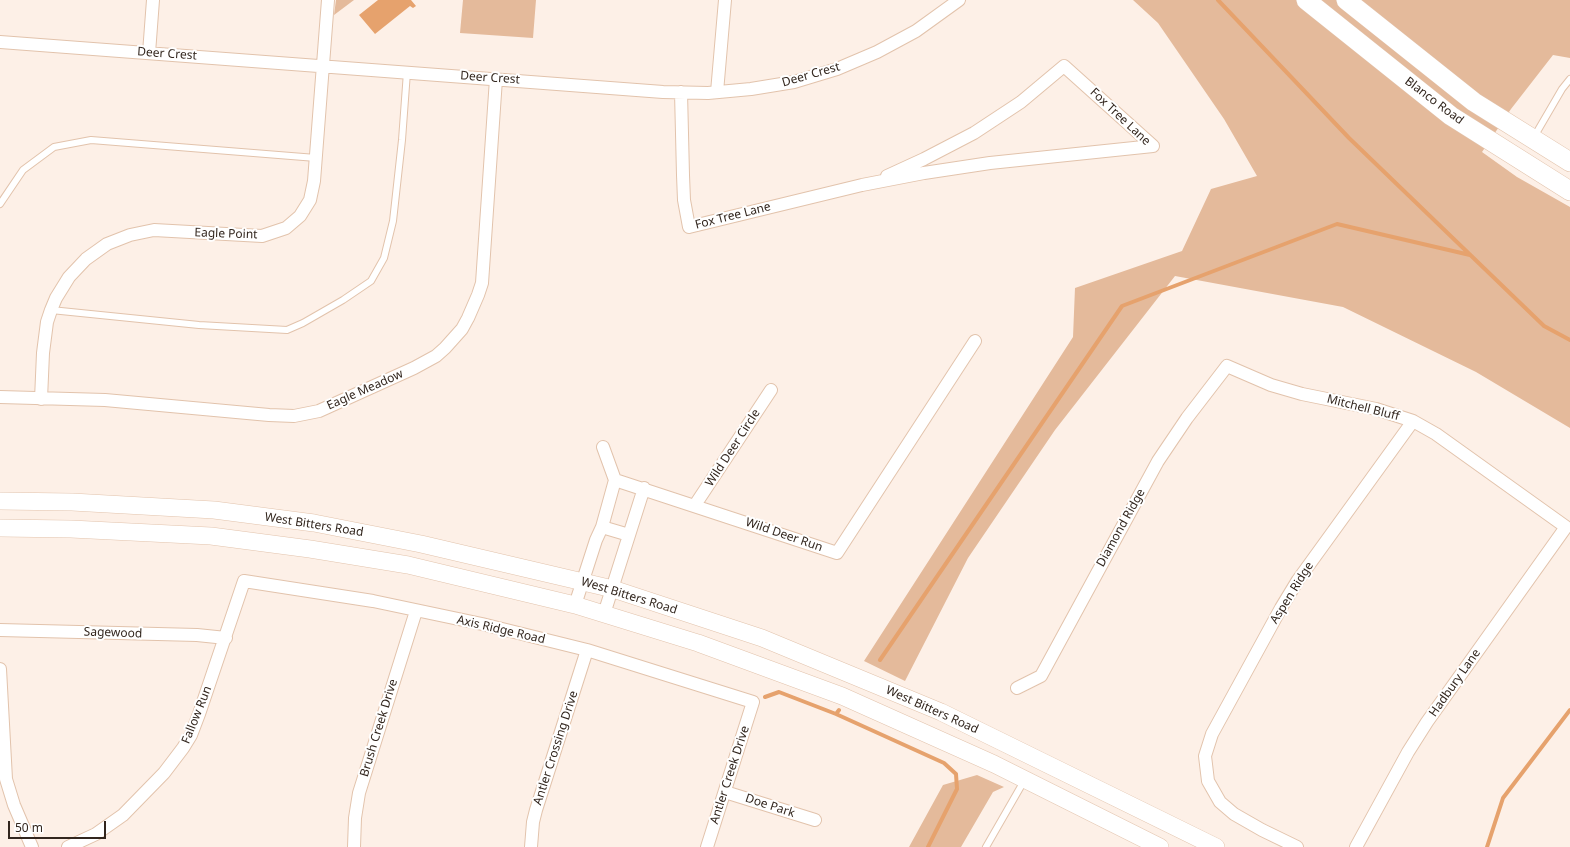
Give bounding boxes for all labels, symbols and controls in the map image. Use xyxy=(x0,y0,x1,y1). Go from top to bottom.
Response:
street label: Deer Crest xyxy=(137,45,197,63)
street label: Deer Crest xyxy=(780,60,842,90)
street label: Deer Crest xyxy=(460,69,520,87)
street label: Blanco Road xyxy=(1402,74,1466,128)
street label: Fox Tree Lane xyxy=(1087,85,1153,149)
street label: Fox Tree Lane xyxy=(694,200,772,232)
street label: Eagle Point xyxy=(194,226,258,242)
street label: Eagle Meadow xyxy=(325,367,405,413)
street label: Mitchell Bluff xyxy=(1325,392,1401,424)
street label: Wild Deer Circle xyxy=(703,407,763,489)
street label: Diamond Ridge xyxy=(1094,486,1148,570)
street label: West Bitters Road xyxy=(264,510,364,540)
street label: Wild Deer Run xyxy=(744,515,824,555)
street label: Aspen Ridge xyxy=(1267,559,1317,627)
street label: West Bitters Road xyxy=(579,575,679,617)
street label: Axis Ridge Road xyxy=(456,613,546,647)
street label: Sagewood xyxy=(83,625,143,641)
street label: Hadbury Lane xyxy=(1426,646,1484,720)
street label: Brush Creek Drive xyxy=(357,677,401,779)
street label: West Bitters Road xyxy=(883,683,981,737)
street label: Fallow Run xyxy=(179,684,215,746)
street label: Antler Crossing Drive xyxy=(531,689,581,807)
street label: Antler Creek Drive xyxy=(707,724,753,826)
street label: Doe Park xyxy=(743,791,797,821)
scale bar xyxy=(10,813,108,839)
text: 50 m xyxy=(15,819,43,836)

